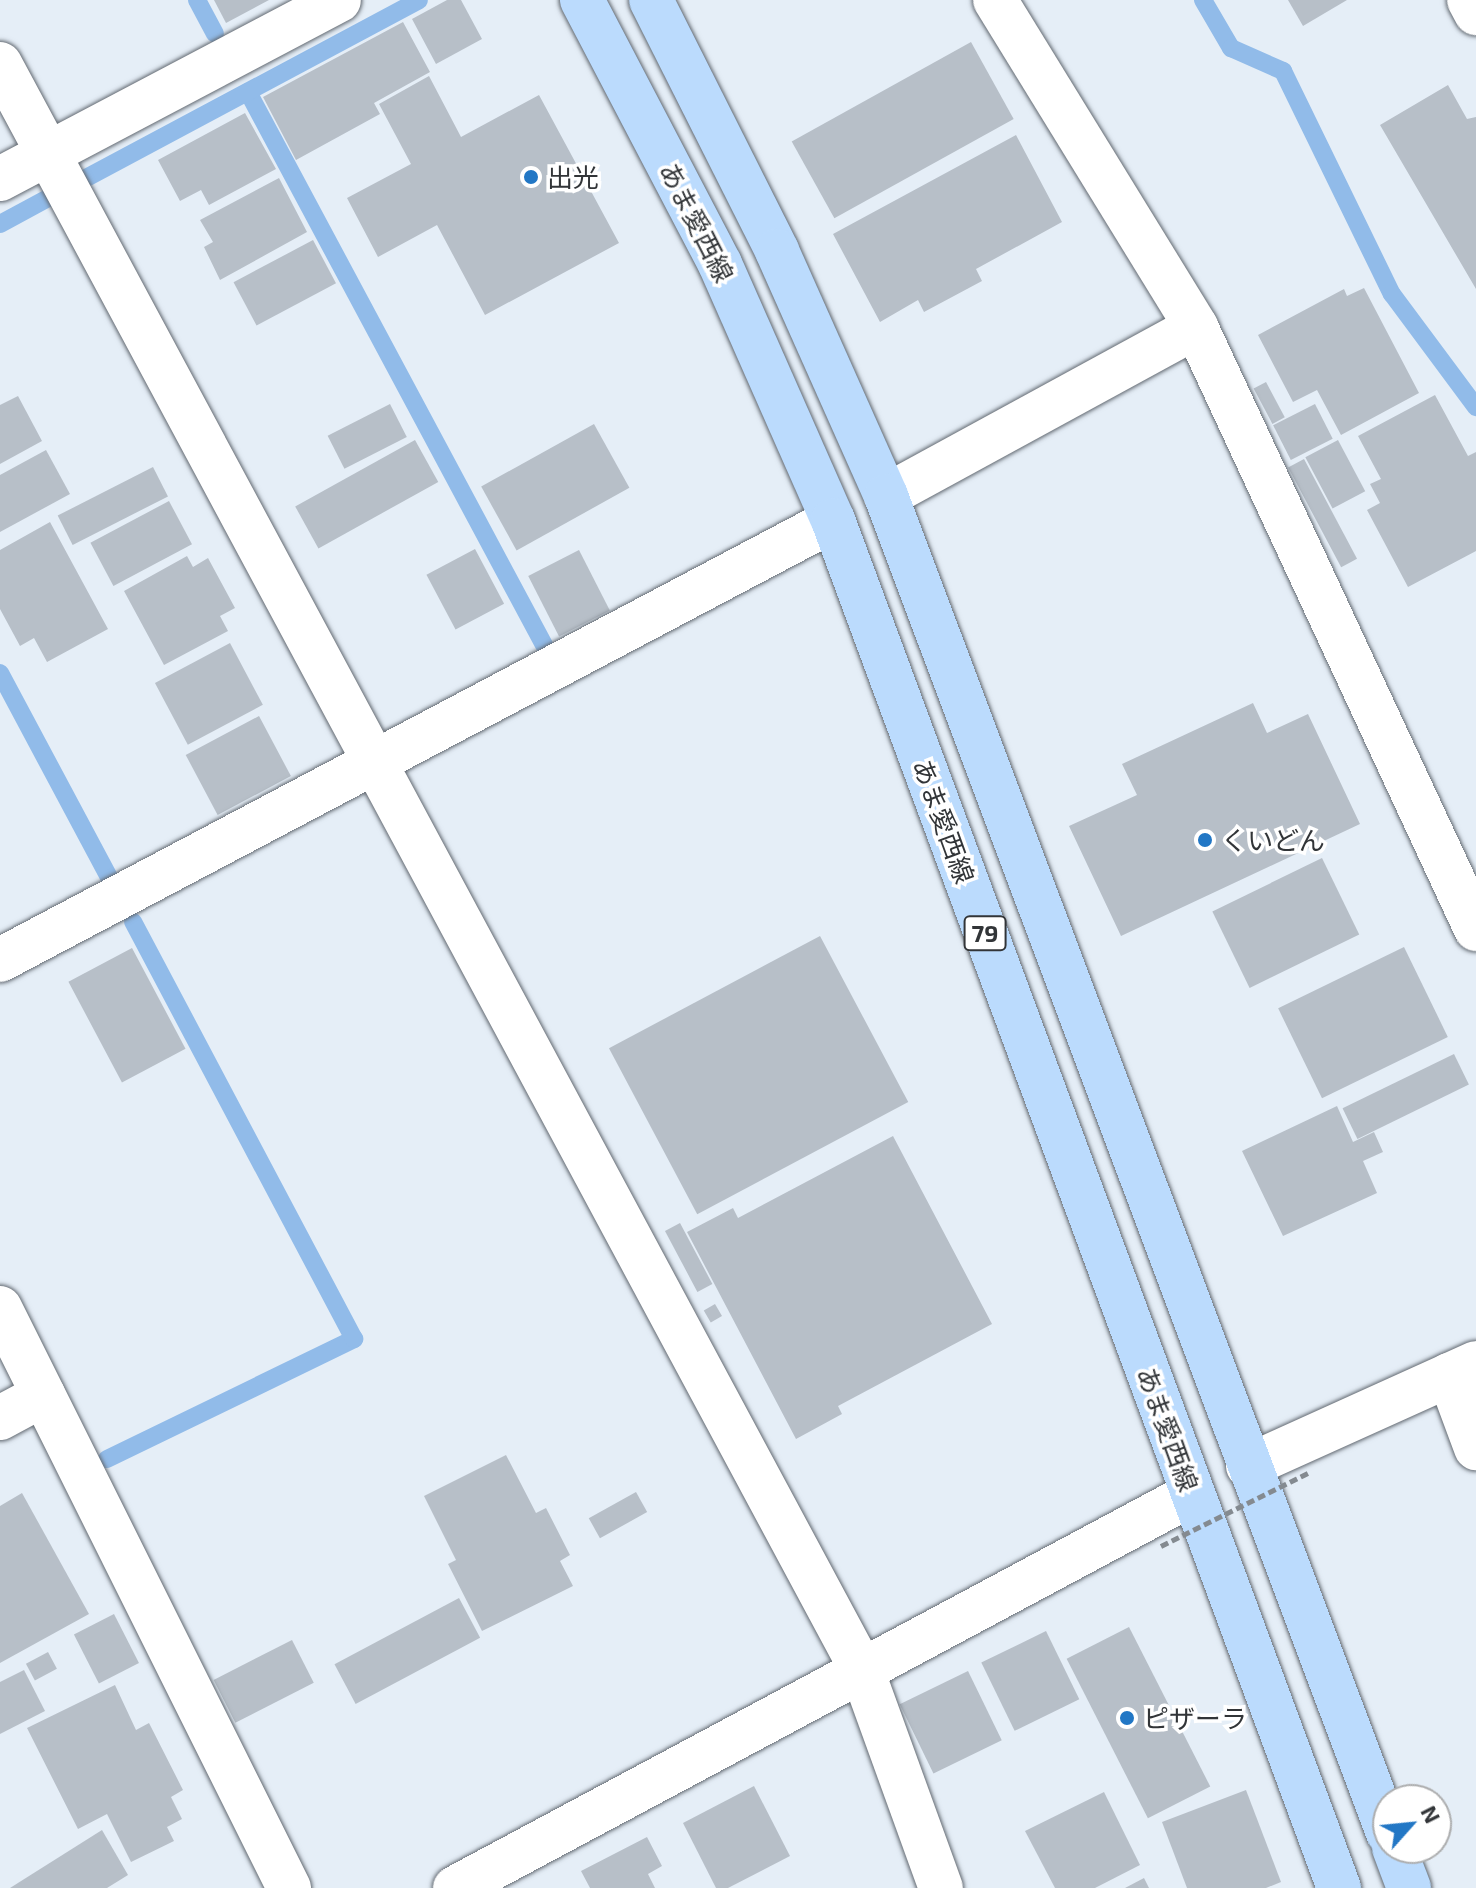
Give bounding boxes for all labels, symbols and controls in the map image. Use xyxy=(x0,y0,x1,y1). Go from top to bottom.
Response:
street label: あま愛西線 xyxy=(654,157,740,287)
place label: 出光 xyxy=(547,161,599,193)
marker: 出光 xyxy=(522,168,540,186)
street label: あま愛西線 xyxy=(907,755,981,887)
place label: くいどん xyxy=(1221,824,1325,856)
marker: くいどん xyxy=(1196,831,1214,849)
road number: 79 xyxy=(963,913,1007,953)
street label: あま愛西線 xyxy=(1131,1363,1205,1495)
place label: ピザーラ xyxy=(1143,1702,1247,1734)
marker: ピザーラ xyxy=(1118,1709,1136,1727)
north arrow xyxy=(1372,1784,1452,1864)
text: N xyxy=(1416,1801,1447,1827)

